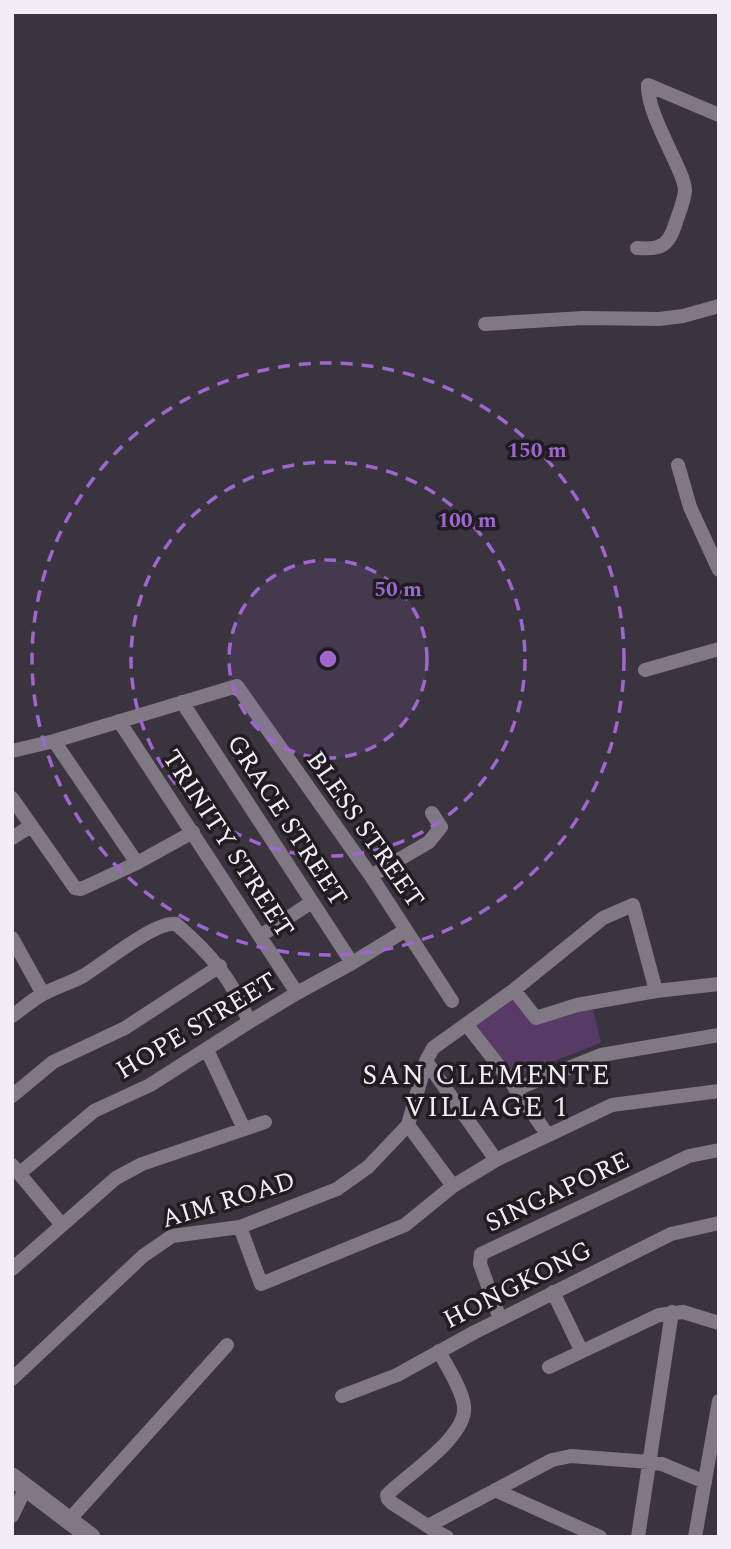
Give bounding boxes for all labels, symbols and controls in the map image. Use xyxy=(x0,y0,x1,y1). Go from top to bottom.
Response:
text: 150 m xyxy=(507,435,567,467)
text: 100 m xyxy=(437,505,497,537)
text: 50 m xyxy=(374,574,422,606)
centre of rings xyxy=(316,647,340,671)
street label: GRACE STREET xyxy=(216,727,358,915)
street label: TRINITY STREET xyxy=(152,741,304,946)
street label: BLESS STREET xyxy=(296,743,434,917)
street label: HOPE STREET xyxy=(108,962,285,1090)
district label: SAN CLEMENTE VILLAGE 1 xyxy=(362,1054,612,1129)
street label: SINGAPORE xyxy=(479,1141,636,1243)
street label: AIM ROAD xyxy=(156,1161,300,1239)
street label: HONGKONG xyxy=(436,1230,599,1340)

